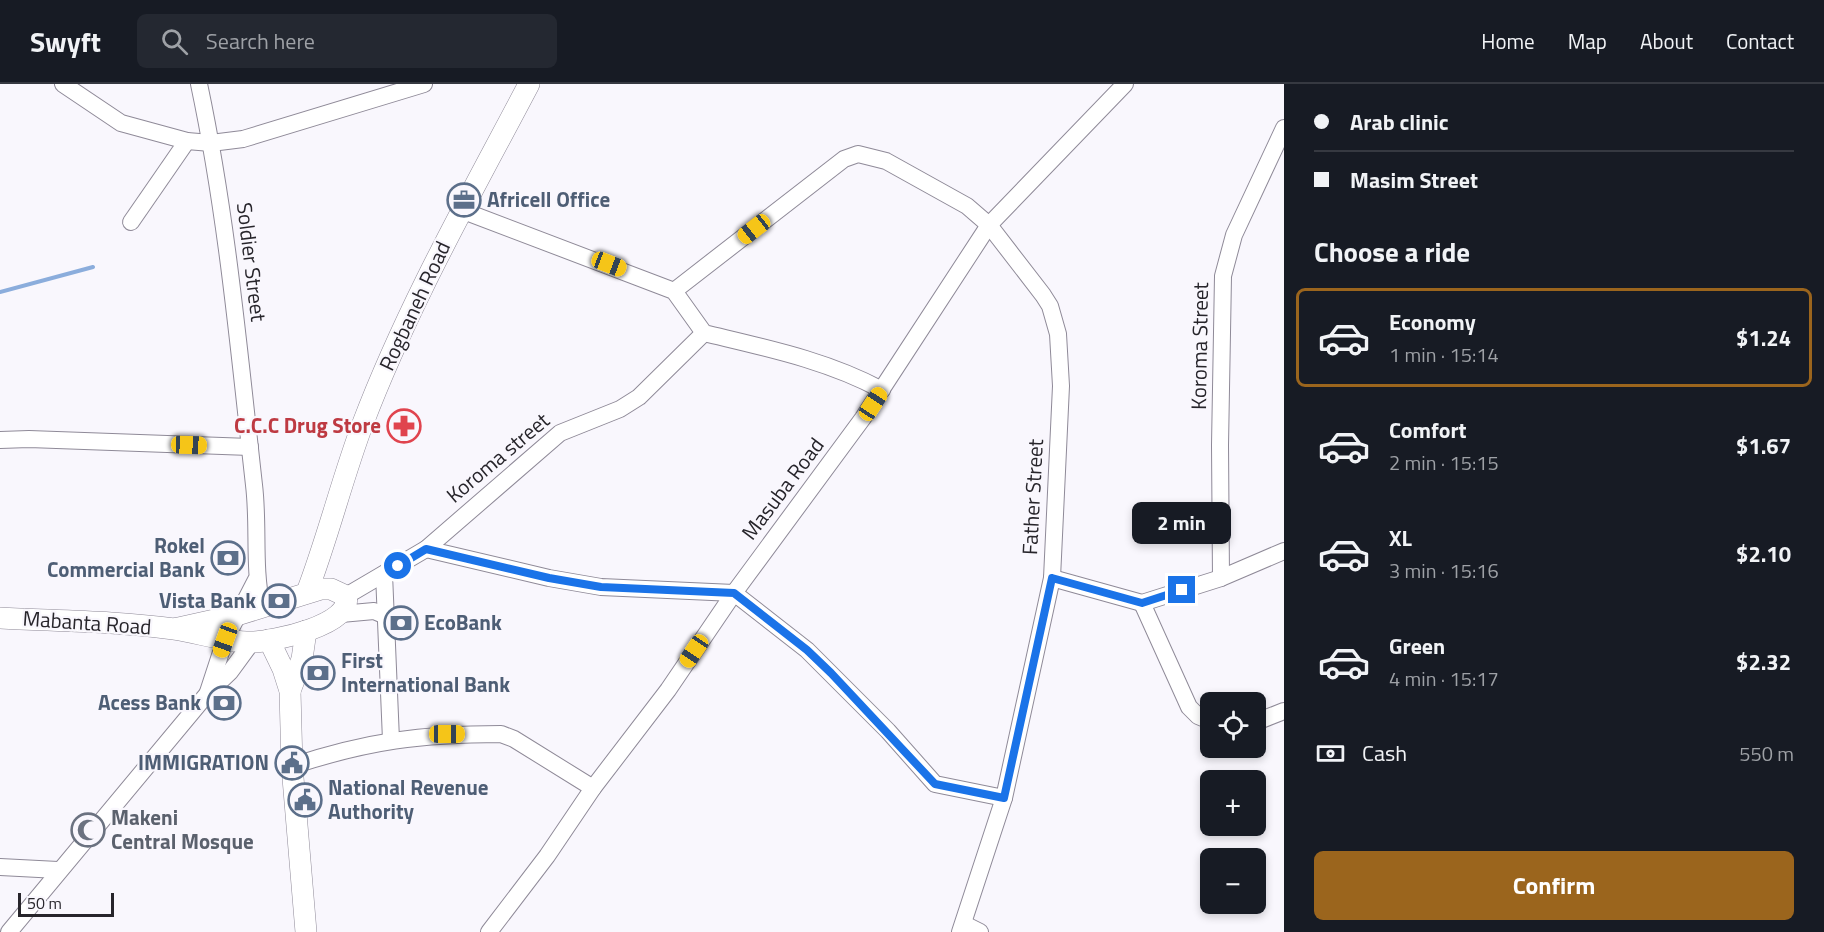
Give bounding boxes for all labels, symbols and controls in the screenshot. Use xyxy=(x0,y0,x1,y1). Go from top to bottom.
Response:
search box xyxy=(137,14,557,68)
text: Swyft xyxy=(30,20,101,63)
text: Search here xyxy=(206,24,315,58)
icon: search xyxy=(158,25,191,58)
text: Home xyxy=(1481,25,1535,57)
text: Map xyxy=(1568,25,1607,57)
text: About xyxy=(1640,25,1693,57)
text: Contact xyxy=(1726,25,1794,57)
text: Arab clinic xyxy=(1350,105,1449,139)
text: Masim Street xyxy=(1350,163,1478,197)
office icon: Africell Office xyxy=(446,182,482,218)
place label: Africell Office xyxy=(487,183,610,215)
street label: Soldier Street xyxy=(229,201,275,324)
car xyxy=(734,211,774,247)
text: Choose a ride xyxy=(1314,231,1470,272)
street label: Rogbaneh Road xyxy=(370,236,458,376)
car xyxy=(589,249,629,279)
street label: Koroma Street xyxy=(1182,281,1216,410)
text: Economy xyxy=(1389,305,1476,339)
icon: car xyxy=(1317,311,1371,365)
text: $1.24 xyxy=(1736,321,1791,355)
text: 1 min · 15:14 xyxy=(1389,339,1499,370)
car xyxy=(856,384,890,424)
street label: Koroma street xyxy=(439,404,556,510)
pharmacy icon: C.C.C Drug Store xyxy=(386,408,422,444)
place label: C.C.C Drug Store xyxy=(234,409,381,441)
text: Comfort xyxy=(1389,413,1467,447)
icon: car xyxy=(1317,419,1371,473)
text: $1.67 xyxy=(1736,429,1791,463)
street label: Masuba Road xyxy=(733,431,831,546)
car xyxy=(171,435,207,455)
street label: Father Street xyxy=(1013,437,1051,556)
text: 2 min · 15:15 xyxy=(1389,447,1499,478)
callout: 2 min xyxy=(1132,503,1232,545)
text: 2 min xyxy=(1157,507,1206,538)
text: XL xyxy=(1389,521,1412,555)
icon: car xyxy=(1317,527,1371,581)
place label: Rokel Commercial Bank xyxy=(47,529,205,585)
text: $2.10 xyxy=(1736,537,1791,571)
bank icon: Rokel Commercial Bank xyxy=(210,540,246,576)
route start xyxy=(384,552,411,579)
text: 3 min · 15:16 xyxy=(1389,555,1499,586)
route end xyxy=(1168,576,1195,603)
bank icon: Vista Bank xyxy=(261,583,297,619)
place label: Vista Bank xyxy=(159,584,256,616)
street label: Mabanta Road xyxy=(22,602,152,642)
bank icon: EcoBank xyxy=(383,605,419,641)
place label: EcoBank xyxy=(424,606,502,638)
car xyxy=(210,620,240,660)
text: Green xyxy=(1389,629,1445,663)
car xyxy=(676,631,712,671)
icon: car xyxy=(1317,635,1371,689)
place label: First International Bank xyxy=(341,644,510,700)
text: $2.32 xyxy=(1736,645,1791,679)
bank icon: First International Bank xyxy=(300,655,336,691)
text: 4 min · 15:17 xyxy=(1389,663,1499,694)
bank icon: Acess Bank xyxy=(206,685,242,721)
place label: Acess Bank xyxy=(98,686,201,718)
map controls xyxy=(1200,692,1266,914)
button: locate xyxy=(1200,692,1266,758)
car xyxy=(429,725,465,743)
text: Cash xyxy=(1362,736,1407,770)
icon: cash xyxy=(1314,737,1347,770)
text: 550 m xyxy=(1739,738,1794,769)
public building icon: IMMIGRATION xyxy=(274,745,310,781)
place label: IMMIGRATION xyxy=(138,746,269,778)
button: + xyxy=(1200,770,1266,836)
place label: National Revenue Authority xyxy=(328,771,489,827)
public building icon: National Revenue Authority xyxy=(287,782,323,818)
place label: Makeni Central Mosque xyxy=(111,801,254,857)
mosque icon: Makeni Central Mosque xyxy=(70,812,106,848)
button: − xyxy=(1200,848,1266,914)
button: Confirm xyxy=(1314,851,1794,920)
scale bar xyxy=(18,890,114,918)
text: 50 m xyxy=(27,891,62,915)

